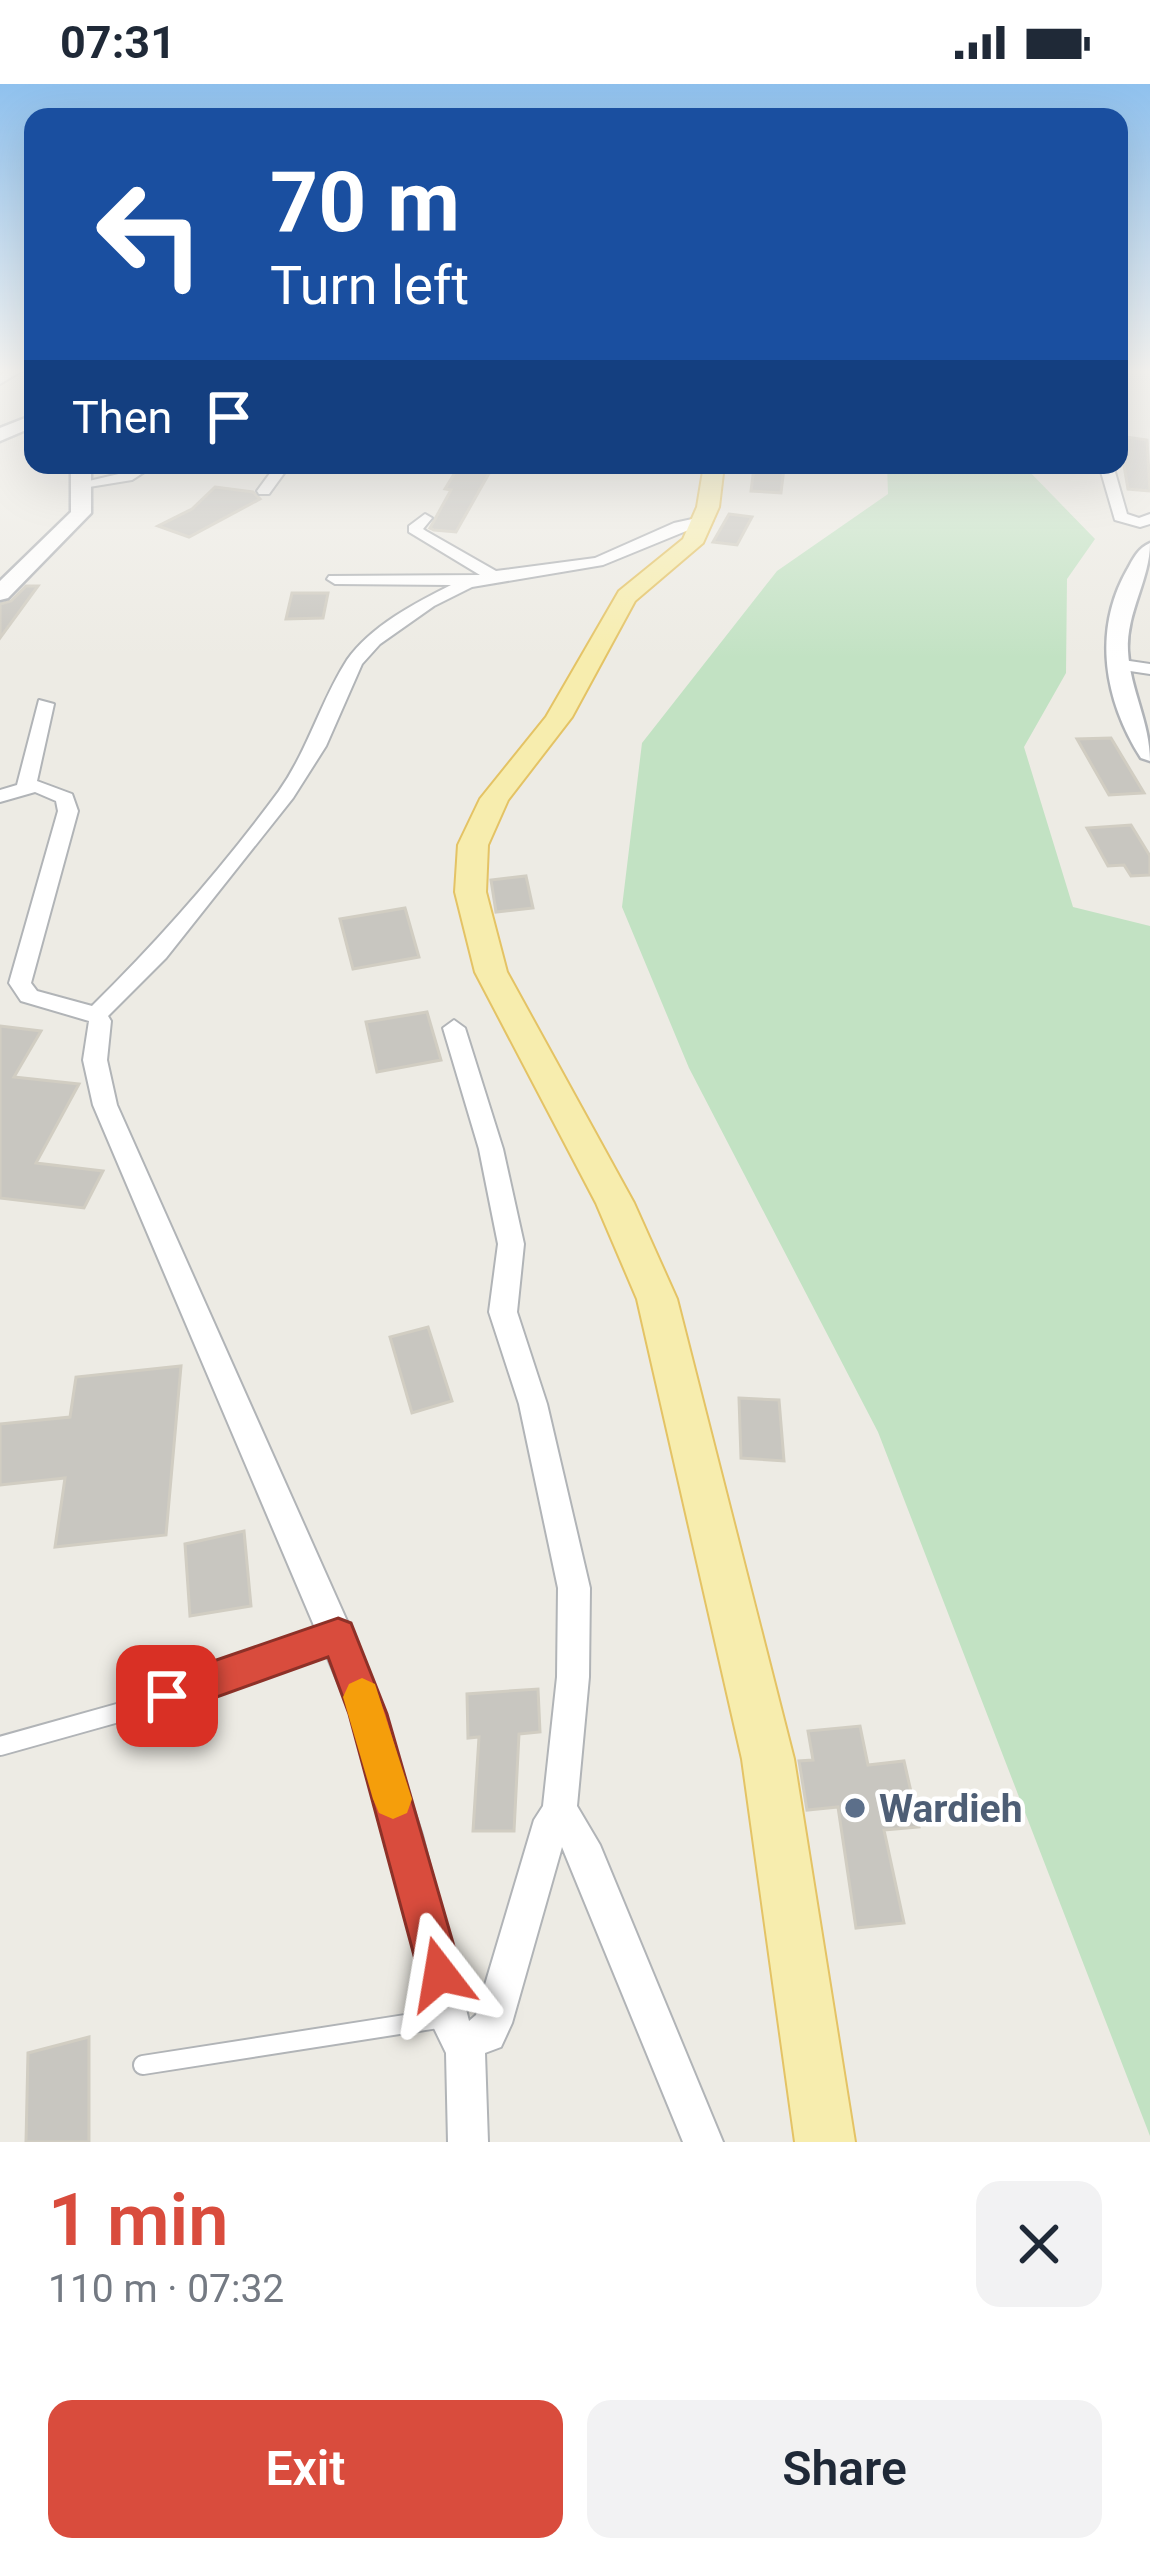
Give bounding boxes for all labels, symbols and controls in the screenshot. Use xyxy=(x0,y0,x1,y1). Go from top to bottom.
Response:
text: 07:31 xyxy=(60,16,176,69)
text: 70 m xyxy=(270,153,460,252)
icon: left xyxy=(72,156,228,312)
text: Turn left xyxy=(270,254,469,317)
icon: arrive xyxy=(196,384,262,450)
text: Then xyxy=(72,391,172,444)
pin xyxy=(116,1645,218,1747)
icon: arrive xyxy=(134,1663,200,1729)
place label: Wardieh xyxy=(879,1786,1022,1832)
marker: Wardieh xyxy=(842,1795,868,1821)
position arrow xyxy=(377,1911,503,2037)
text: 1 min xyxy=(48,2178,229,2263)
button: close xyxy=(976,2181,1102,2307)
text: 110 m · 07:32 xyxy=(48,2266,284,2312)
button: Exit xyxy=(48,2400,563,2538)
button: Share xyxy=(587,2400,1102,2538)

